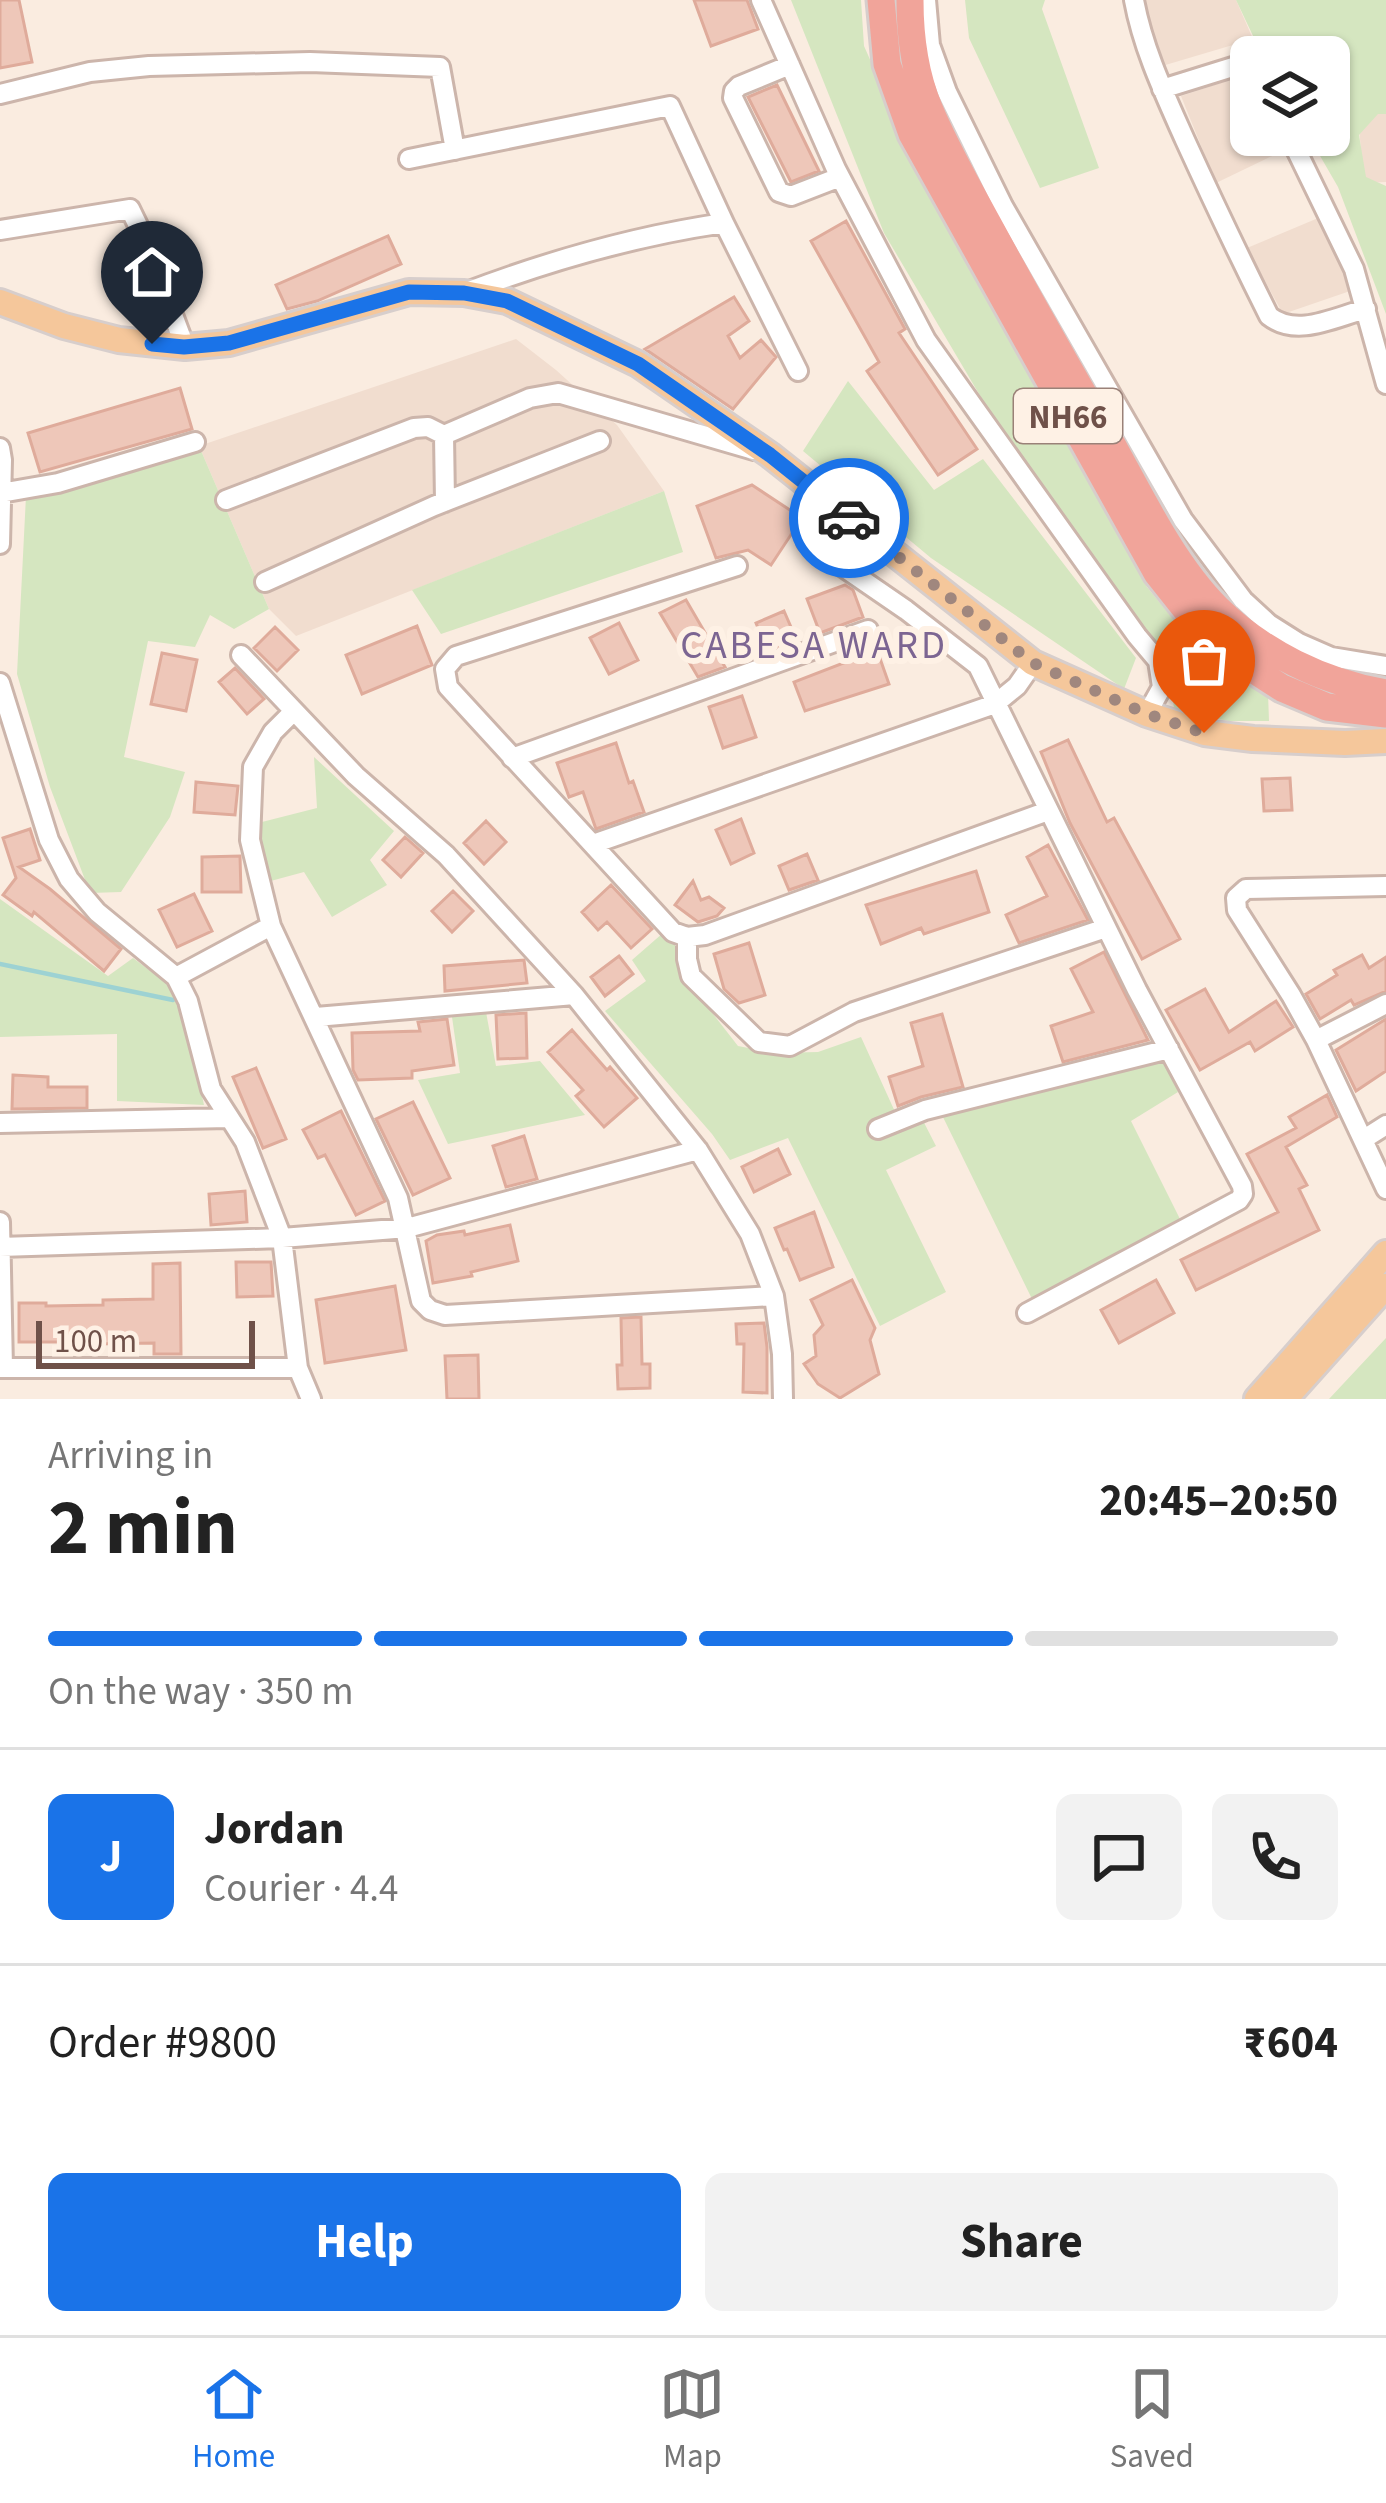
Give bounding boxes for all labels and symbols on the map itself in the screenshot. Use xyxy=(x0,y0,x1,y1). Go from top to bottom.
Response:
pin xyxy=(101,221,203,344)
road number: NH66 xyxy=(1014,389,1122,443)
courier xyxy=(789,458,909,578)
pin xyxy=(1153,610,1255,733)
district label: CABESA WARD xyxy=(680,618,948,674)
scale bar xyxy=(36,1315,255,1368)

